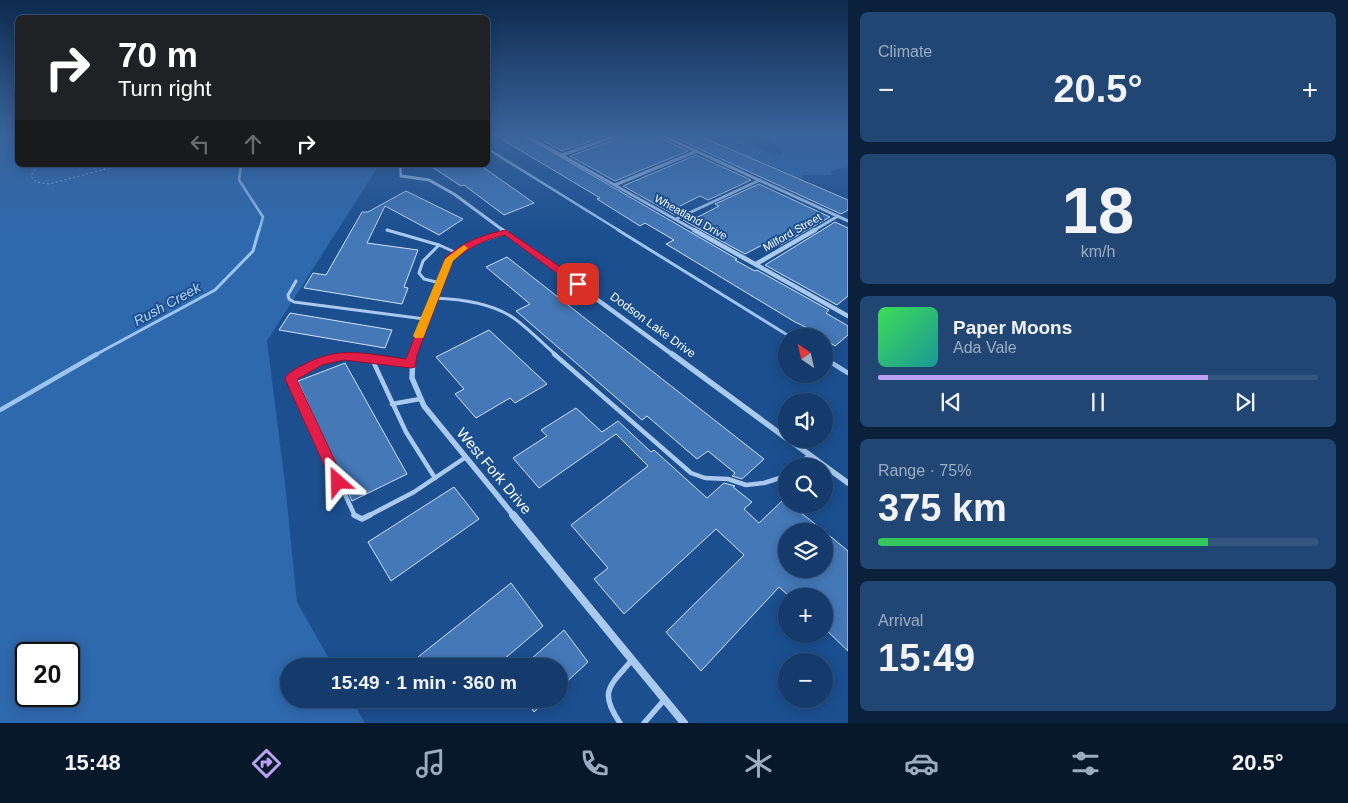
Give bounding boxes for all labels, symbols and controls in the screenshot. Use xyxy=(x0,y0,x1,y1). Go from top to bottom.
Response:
icon: right xyxy=(35,35,100,100)
text: 70 m xyxy=(118,35,198,74)
text: Climate xyxy=(878,43,932,60)
text: 20.5° xyxy=(1053,68,1143,110)
text: − xyxy=(878,74,894,105)
text: + xyxy=(1302,74,1318,105)
text: Turn right xyxy=(118,76,211,101)
icon: left xyxy=(186,130,214,158)
icon: ahead xyxy=(239,130,267,158)
icon: right xyxy=(292,130,320,158)
text: 18 xyxy=(1062,174,1134,247)
street label: Wheatland Drive xyxy=(653,192,729,242)
street label: Milford Street xyxy=(761,210,823,254)
text: km/h xyxy=(1081,243,1115,260)
pin xyxy=(557,263,599,305)
icon: arrive xyxy=(564,270,592,298)
water label: Rush Creek xyxy=(131,279,204,329)
street label: Dodson Lake Drive xyxy=(608,289,699,361)
text: Paper Moons xyxy=(953,317,1072,338)
north arrow xyxy=(778,328,832,382)
map controls xyxy=(778,328,833,708)
text: Ada Vale xyxy=(953,339,1017,356)
icon: previous xyxy=(937,388,965,416)
icon: pause xyxy=(1084,388,1112,416)
icon: next xyxy=(1231,388,1259,416)
button: sound xyxy=(778,393,833,448)
street label: West Fork Drive xyxy=(453,424,535,517)
position arrow xyxy=(311,455,363,507)
button: search xyxy=(778,458,833,513)
text: Range · 75% xyxy=(878,462,971,479)
text: 375 km xyxy=(878,487,1007,529)
button: layers xyxy=(778,523,833,578)
button: + xyxy=(778,588,833,643)
text: Arrival xyxy=(878,612,923,629)
text: 15:49 xyxy=(878,637,975,679)
speed limit sign: 20 xyxy=(15,642,80,707)
button: − xyxy=(778,653,833,708)
text: 15:49 · 1 min · 360 m xyxy=(331,672,517,693)
icon: directions xyxy=(249,746,284,781)
icon: music xyxy=(413,746,448,781)
icon: phone xyxy=(577,746,612,781)
icon: climate xyxy=(741,746,776,781)
icon: car xyxy=(904,746,939,781)
icon: filters xyxy=(1068,746,1103,781)
text: 15:48 xyxy=(64,750,121,775)
text: 20.5° xyxy=(1232,750,1284,775)

